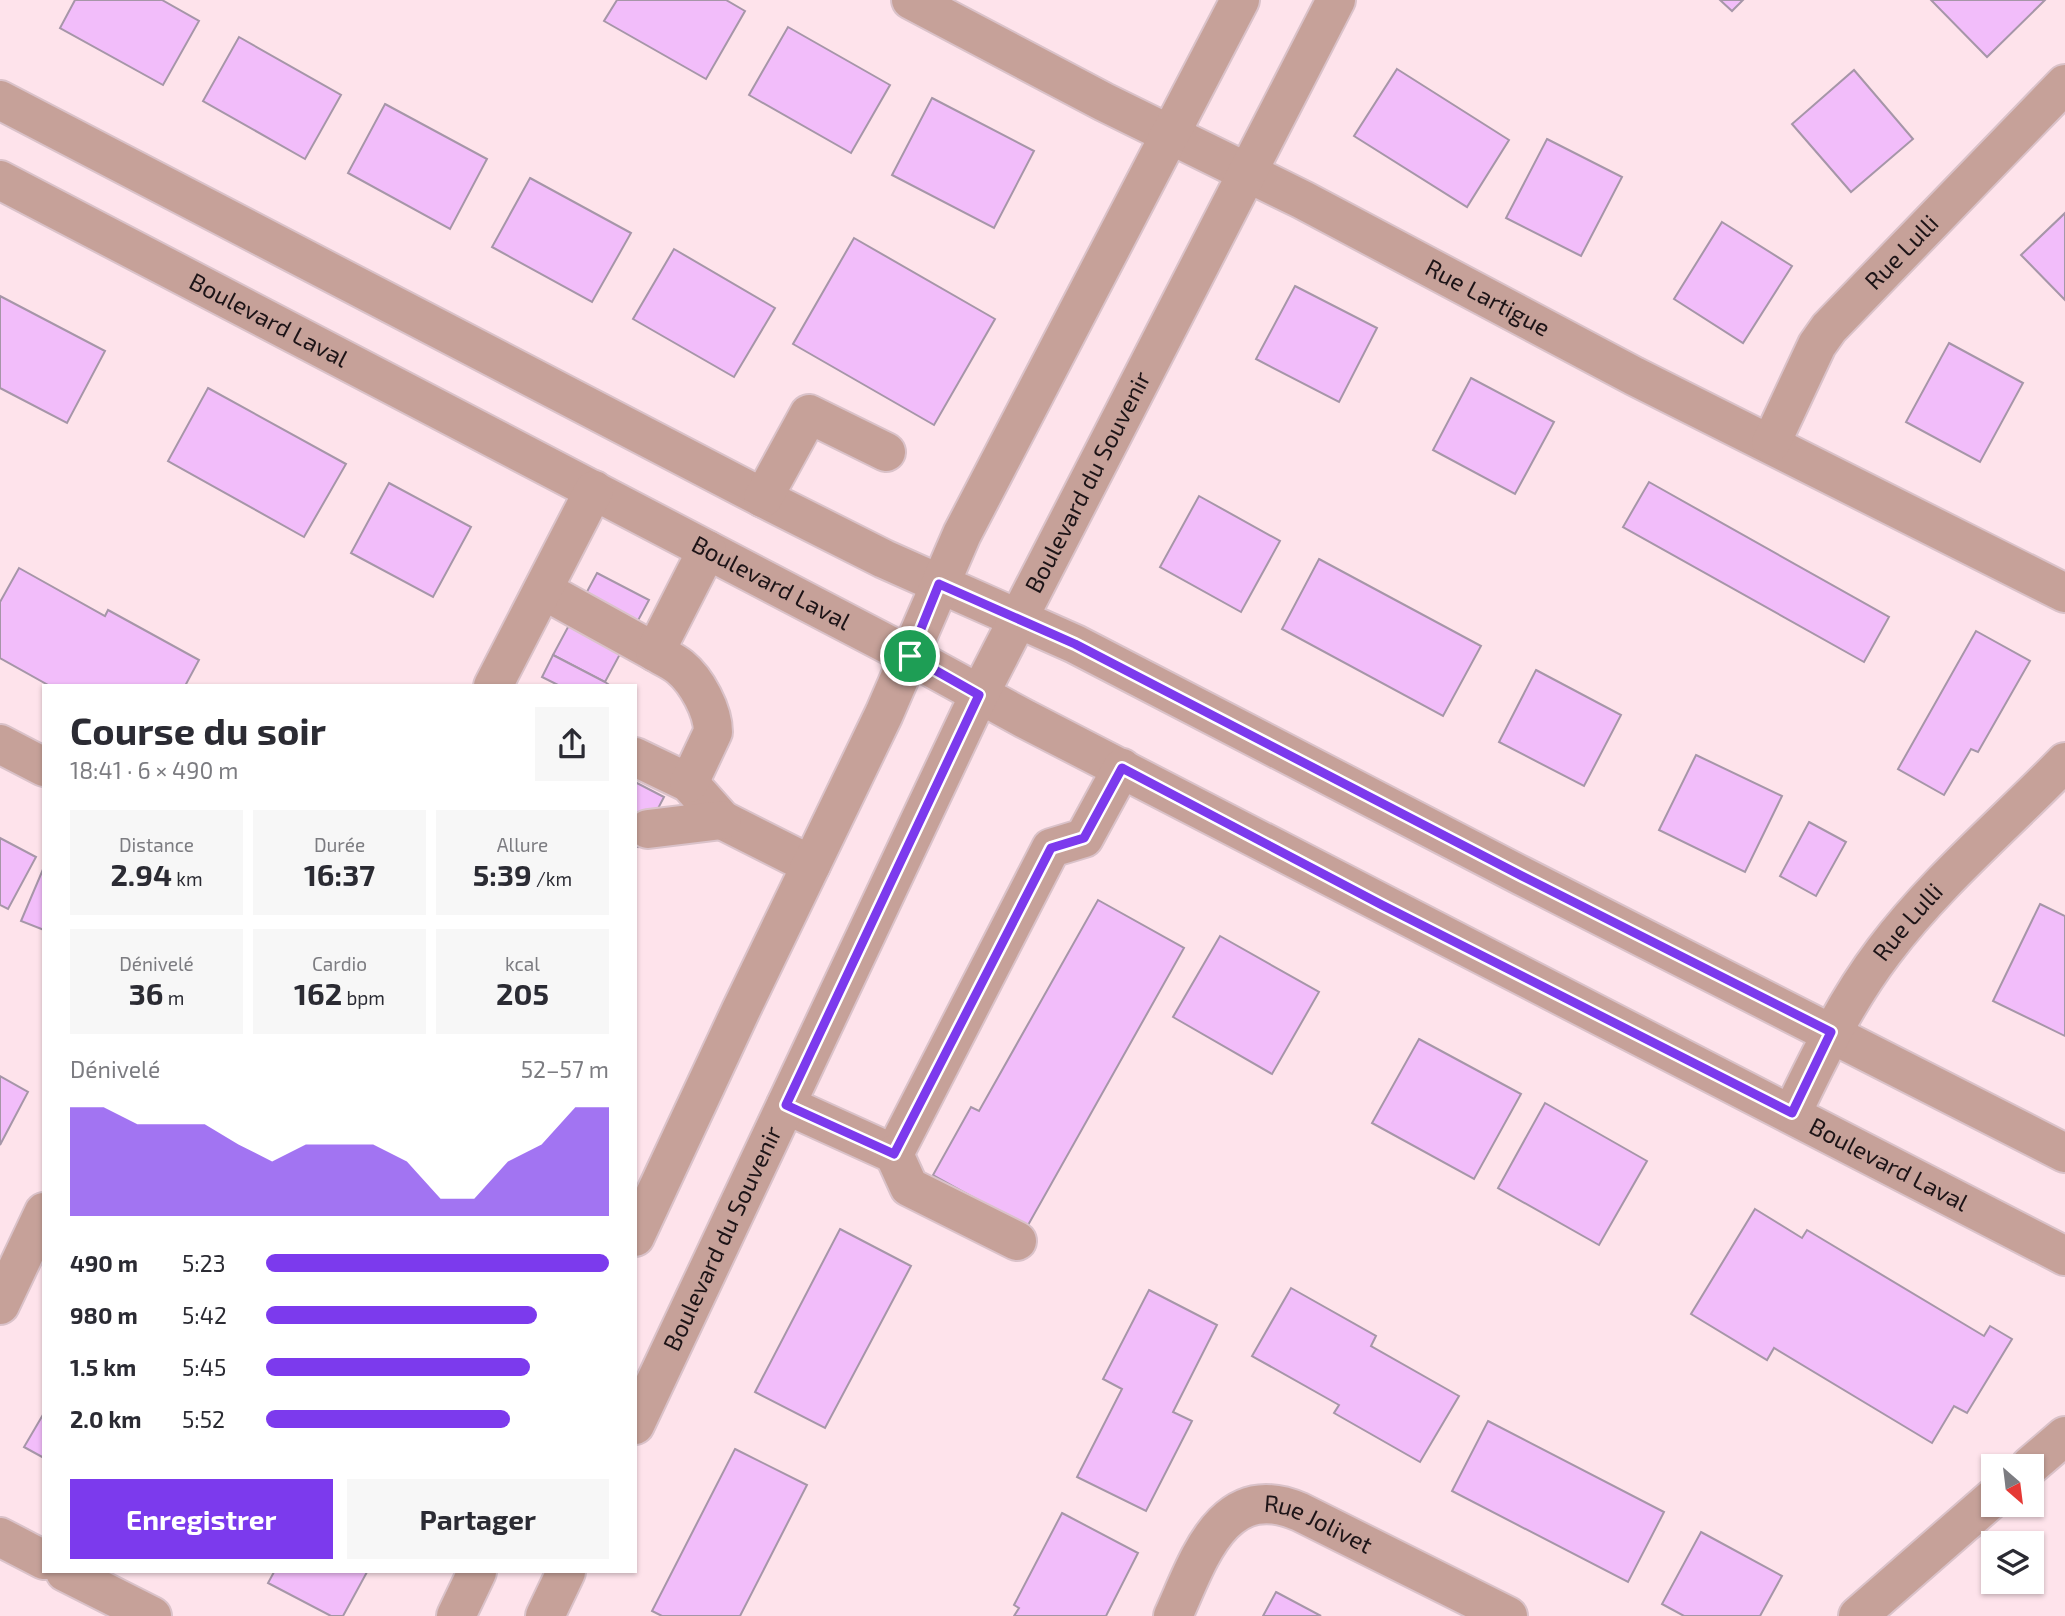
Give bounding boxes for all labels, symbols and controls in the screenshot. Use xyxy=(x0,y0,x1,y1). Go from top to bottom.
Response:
street label: Rue Lulli xyxy=(1858,208,1944,295)
street label: Rue Lartigue xyxy=(1421,252,1555,342)
street label: Boulevard Laval xyxy=(185,266,353,373)
street label: Boulevard du Souvenir xyxy=(1018,366,1156,597)
street label: Boulevard Laval xyxy=(687,529,856,635)
pin xyxy=(880,626,940,686)
icon: arrive xyxy=(891,637,929,675)
text: Course du soir xyxy=(70,707,326,753)
button: share xyxy=(535,707,609,781)
text: 18:41 · 6 × 490 m xyxy=(70,756,239,784)
text: Distance xyxy=(119,833,194,856)
text: Durée xyxy=(314,833,365,856)
text: Allure xyxy=(497,833,548,856)
text: 2.94 xyxy=(110,856,172,892)
text: 16:37 xyxy=(304,856,375,892)
text: 5:39 xyxy=(473,856,532,892)
text: km xyxy=(172,867,203,890)
text: /km xyxy=(532,867,572,890)
street label: Rue Lulli xyxy=(1866,876,1948,966)
text: Dénivelé xyxy=(119,952,194,975)
text: Cardio xyxy=(312,952,367,975)
text: kcal xyxy=(505,952,540,975)
text: 36 xyxy=(129,975,163,1011)
text: 162 xyxy=(294,975,342,1011)
text: 205 xyxy=(496,975,549,1011)
text: m xyxy=(163,986,184,1009)
text: bpm xyxy=(342,986,385,1009)
text: Dénivelé xyxy=(70,1055,160,1083)
text: 52–57 m xyxy=(521,1055,609,1083)
street label: Boulevard Laval xyxy=(1805,1111,1974,1217)
street label: Boulevard du Souvenir xyxy=(656,1121,787,1355)
text: 490 m xyxy=(70,1249,138,1277)
text: 5:23 xyxy=(182,1249,225,1277)
text: 980 m xyxy=(70,1301,138,1329)
text: 5:42 xyxy=(182,1301,227,1329)
text: 1.5 km xyxy=(70,1353,136,1381)
text: 5:45 xyxy=(182,1353,226,1381)
text: 2.0 km xyxy=(70,1405,142,1433)
text: 5:52 xyxy=(182,1405,225,1433)
north arrow xyxy=(1981,1454,2044,1517)
map controls xyxy=(1981,1454,2044,1594)
button: Enregistrer xyxy=(70,1479,333,1559)
button: Partager xyxy=(347,1479,609,1559)
street label: Rue Jolivet xyxy=(1263,1488,1378,1559)
button: layers xyxy=(1981,1531,2044,1594)

